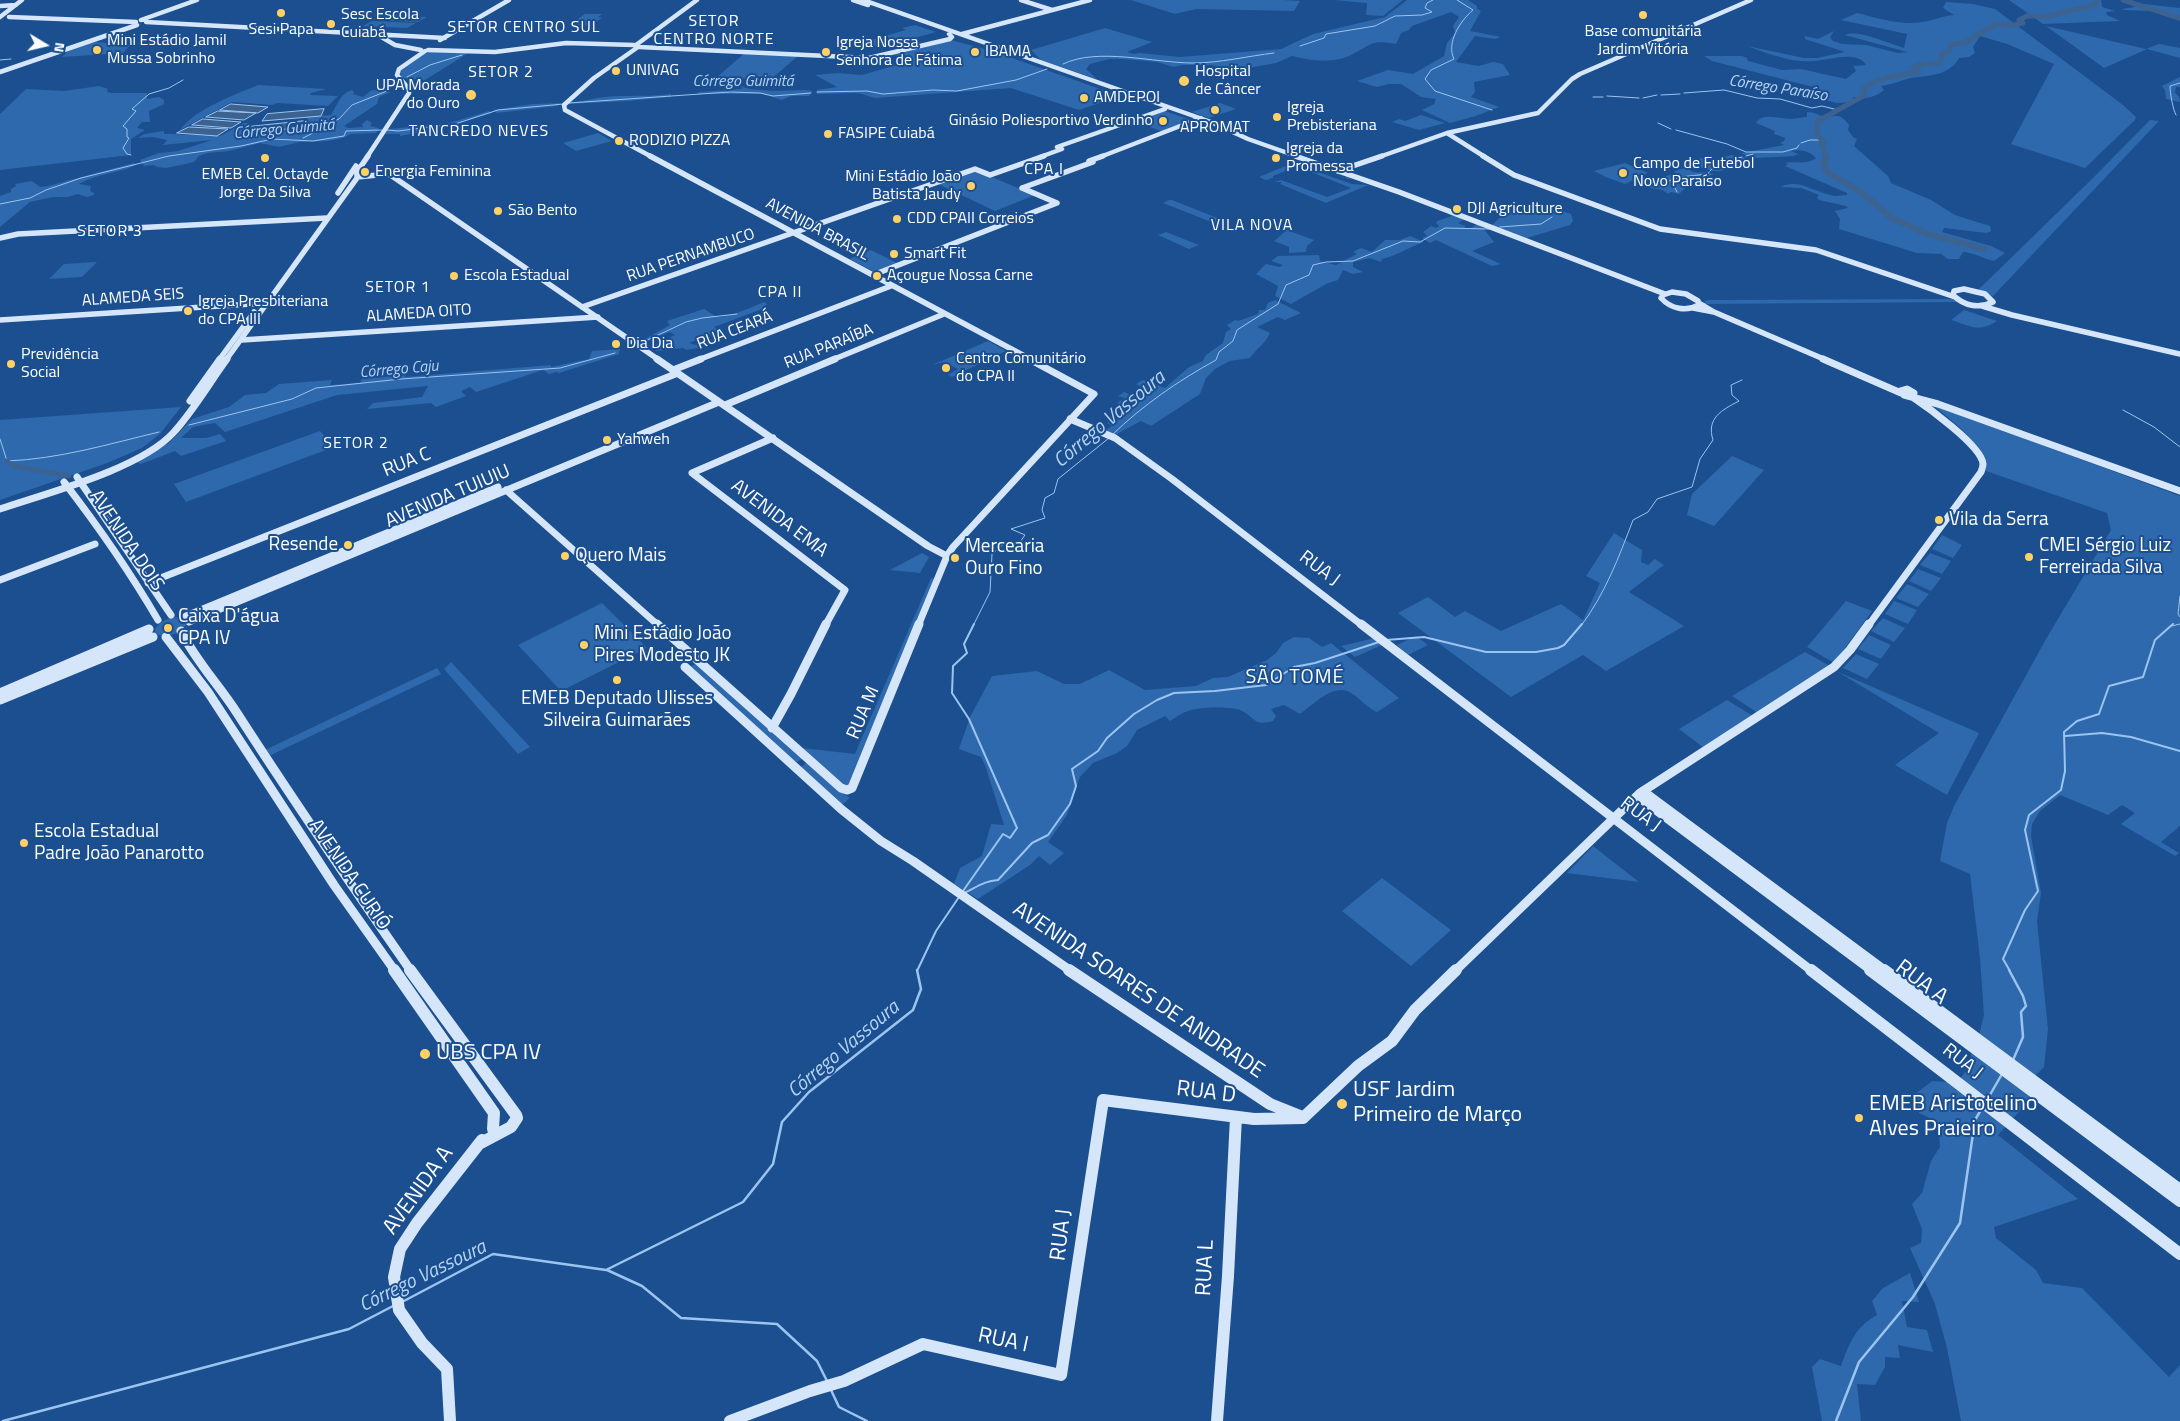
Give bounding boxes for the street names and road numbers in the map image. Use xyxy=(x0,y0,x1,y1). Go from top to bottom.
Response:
street label: AVENIDA BRASIL xyxy=(762,195,872,265)
street label: RUA PERNAMBUCO xyxy=(624,225,758,287)
street label: ALAMEDA SEIS xyxy=(81,285,185,311)
street label: ALAMEDA OITO xyxy=(366,301,472,327)
street label: RUA CEARÁ xyxy=(694,308,776,354)
street label: RUA PARAÍBA xyxy=(782,320,876,374)
street label: RUA C xyxy=(380,443,434,483)
street label: AVENIDA TUIUIU xyxy=(382,460,514,534)
street label: AVENIDA EMA xyxy=(726,475,832,563)
street label: AVENIDA DOIS xyxy=(84,486,168,596)
street label: RUA J xyxy=(1294,546,1344,592)
street label: RUA M xyxy=(843,683,885,743)
street label: RUA J xyxy=(1615,792,1665,838)
street label: AVENIDA CURIÓ xyxy=(304,815,394,935)
street label: AVENIDA SOARES DE ANDRADE xyxy=(1007,897,1269,1085)
street label: RUA A xyxy=(1890,955,1952,1011)
street label: RUA J xyxy=(1937,1039,1987,1085)
street label: RUA D xyxy=(1175,1076,1237,1110)
street label: AVENIDA A xyxy=(378,1142,460,1240)
street label: RUA J xyxy=(1046,1208,1078,1262)
street label: RUA L xyxy=(1191,1239,1221,1297)
street label: RUA I xyxy=(975,1323,1031,1359)

